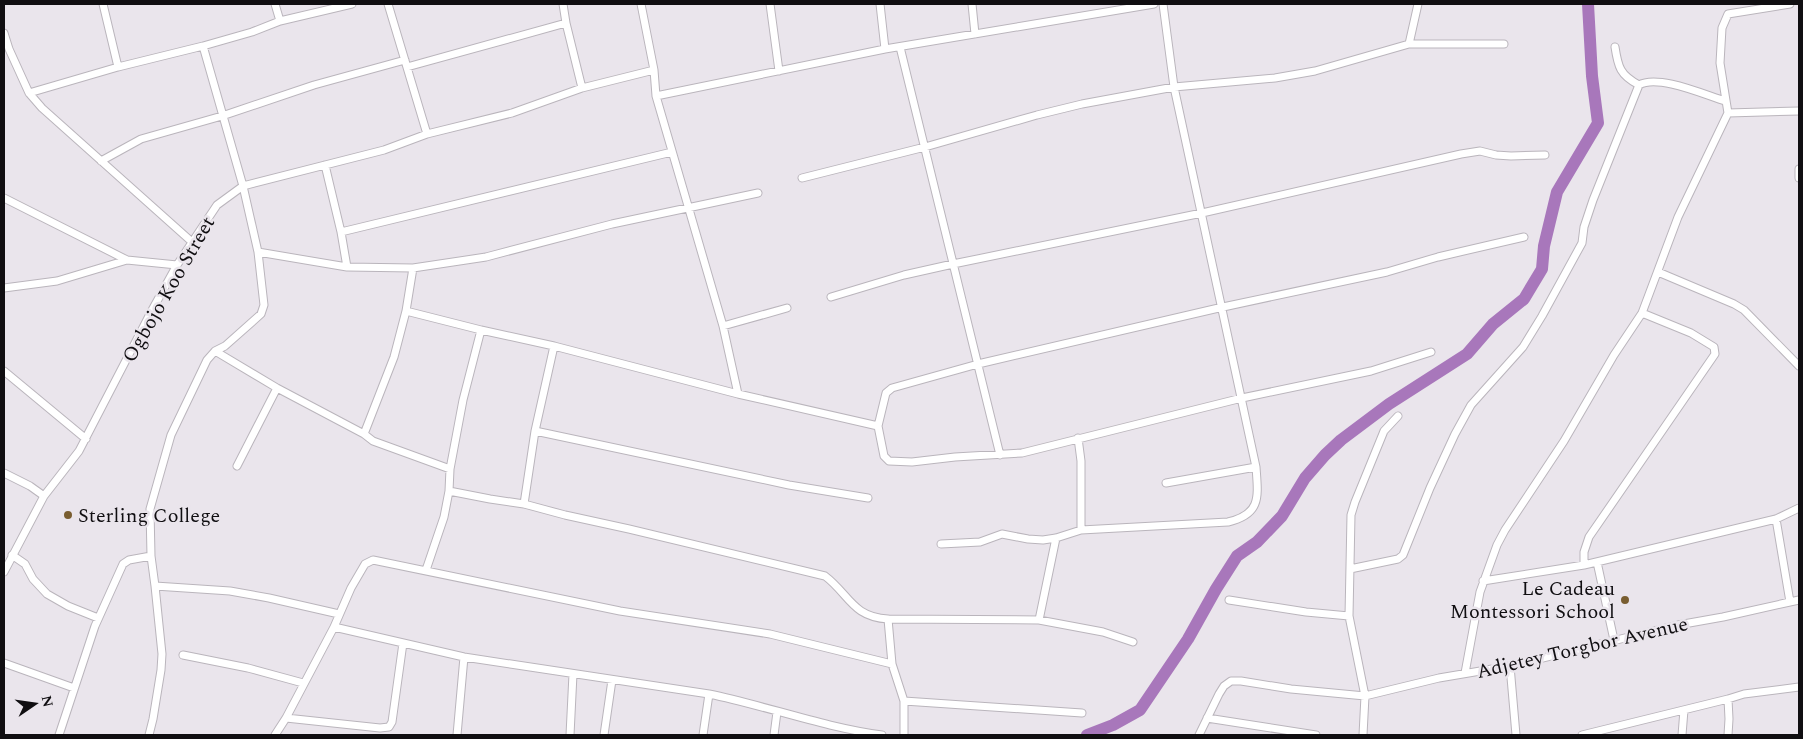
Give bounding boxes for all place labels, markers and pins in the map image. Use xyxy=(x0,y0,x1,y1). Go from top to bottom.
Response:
place label: Sterling College xyxy=(78,501,220,531)
marker: Sterling College xyxy=(62,509,74,521)
place label: Le Cadeau Montessori School xyxy=(1450,574,1615,627)
marker: Le Cadeau Montessori School xyxy=(1619,594,1631,606)

